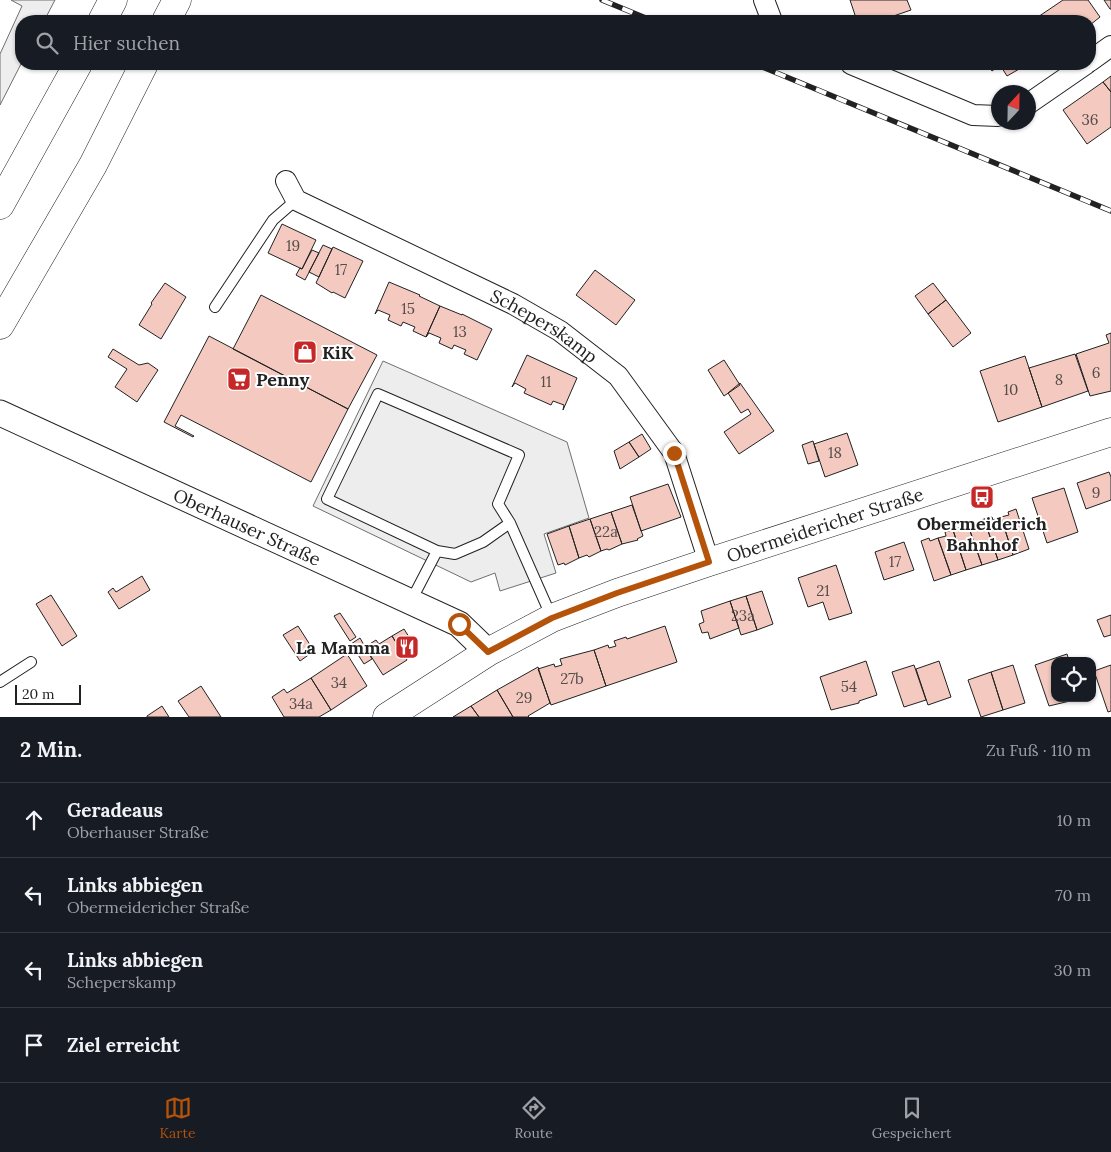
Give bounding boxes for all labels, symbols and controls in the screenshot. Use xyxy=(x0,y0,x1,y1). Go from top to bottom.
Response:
search box xyxy=(15,15,1096,70)
icon: search xyxy=(33,29,61,57)
text: Hier suchen xyxy=(73,31,180,55)
north arrow xyxy=(991,85,1036,130)
house number: 36 xyxy=(1081,110,1099,129)
house number: 19 xyxy=(286,236,300,255)
house number: 17 xyxy=(335,260,347,279)
street label: Scheperskamp xyxy=(487,283,603,368)
house number: 15 xyxy=(401,299,415,318)
house number: 13 xyxy=(453,322,467,341)
shop icon: KiK xyxy=(292,339,318,365)
place label: KiK xyxy=(322,341,354,364)
house number: 6 xyxy=(1092,363,1100,382)
supermarket icon: Penny xyxy=(226,366,252,392)
place label: Penny xyxy=(256,368,310,391)
house number: 8 xyxy=(1055,370,1063,389)
house number: 11 xyxy=(541,372,551,391)
house number: 10 xyxy=(1004,380,1018,399)
route end xyxy=(663,442,686,465)
house number: 18 xyxy=(828,443,842,462)
street label: Obermeidericher Straße xyxy=(724,482,926,567)
street label: Oberhauser Straße xyxy=(170,483,325,571)
house number: 9 xyxy=(1092,483,1100,502)
bus stop icon: Obermeiderich Bahnhof xyxy=(969,484,995,510)
place label: Obermeiderich Bahnhof xyxy=(917,512,1047,556)
house number: 22a xyxy=(594,522,618,541)
house number: 17 xyxy=(889,552,901,571)
house number: 21 xyxy=(816,581,830,600)
house number: 23a xyxy=(731,606,755,625)
route start xyxy=(448,613,471,636)
restaurant icon: La Mamma xyxy=(394,634,420,660)
place label: La Mamma xyxy=(296,636,391,659)
map controls xyxy=(1051,657,1096,702)
button: locate xyxy=(1051,657,1096,702)
house number: 27b xyxy=(560,669,584,688)
house number: 34 xyxy=(331,673,347,692)
house number: 54 xyxy=(841,677,857,696)
scale bar xyxy=(15,682,81,705)
text: 20 m xyxy=(22,685,54,703)
house number: 29 xyxy=(516,688,532,707)
house number: 34a xyxy=(289,694,313,713)
text: 2 Min. xyxy=(20,736,82,763)
text: Zu Fuß · 110 m xyxy=(986,740,1091,760)
text: Geradeaus xyxy=(67,798,163,822)
icon: ahead xyxy=(20,806,48,834)
text: 10 m xyxy=(1057,810,1091,830)
text: Oberhauser Straße xyxy=(67,822,209,842)
text: Links abbiegen xyxy=(67,873,203,897)
icon: left xyxy=(20,881,48,909)
text: 70 m xyxy=(1055,885,1091,905)
text: Obermeidericher Straße xyxy=(67,897,250,917)
text: Links abbiegen xyxy=(67,948,203,972)
icon: left xyxy=(20,956,48,984)
text: 30 m xyxy=(1054,960,1091,980)
text: Scheperskamp xyxy=(67,972,176,992)
icon: arrive xyxy=(20,1031,48,1059)
text: Ziel erreicht xyxy=(67,1033,180,1057)
tab: Karte xyxy=(160,1094,195,1142)
tab: Route xyxy=(515,1094,553,1142)
tab: Gespeichert xyxy=(872,1094,951,1142)

